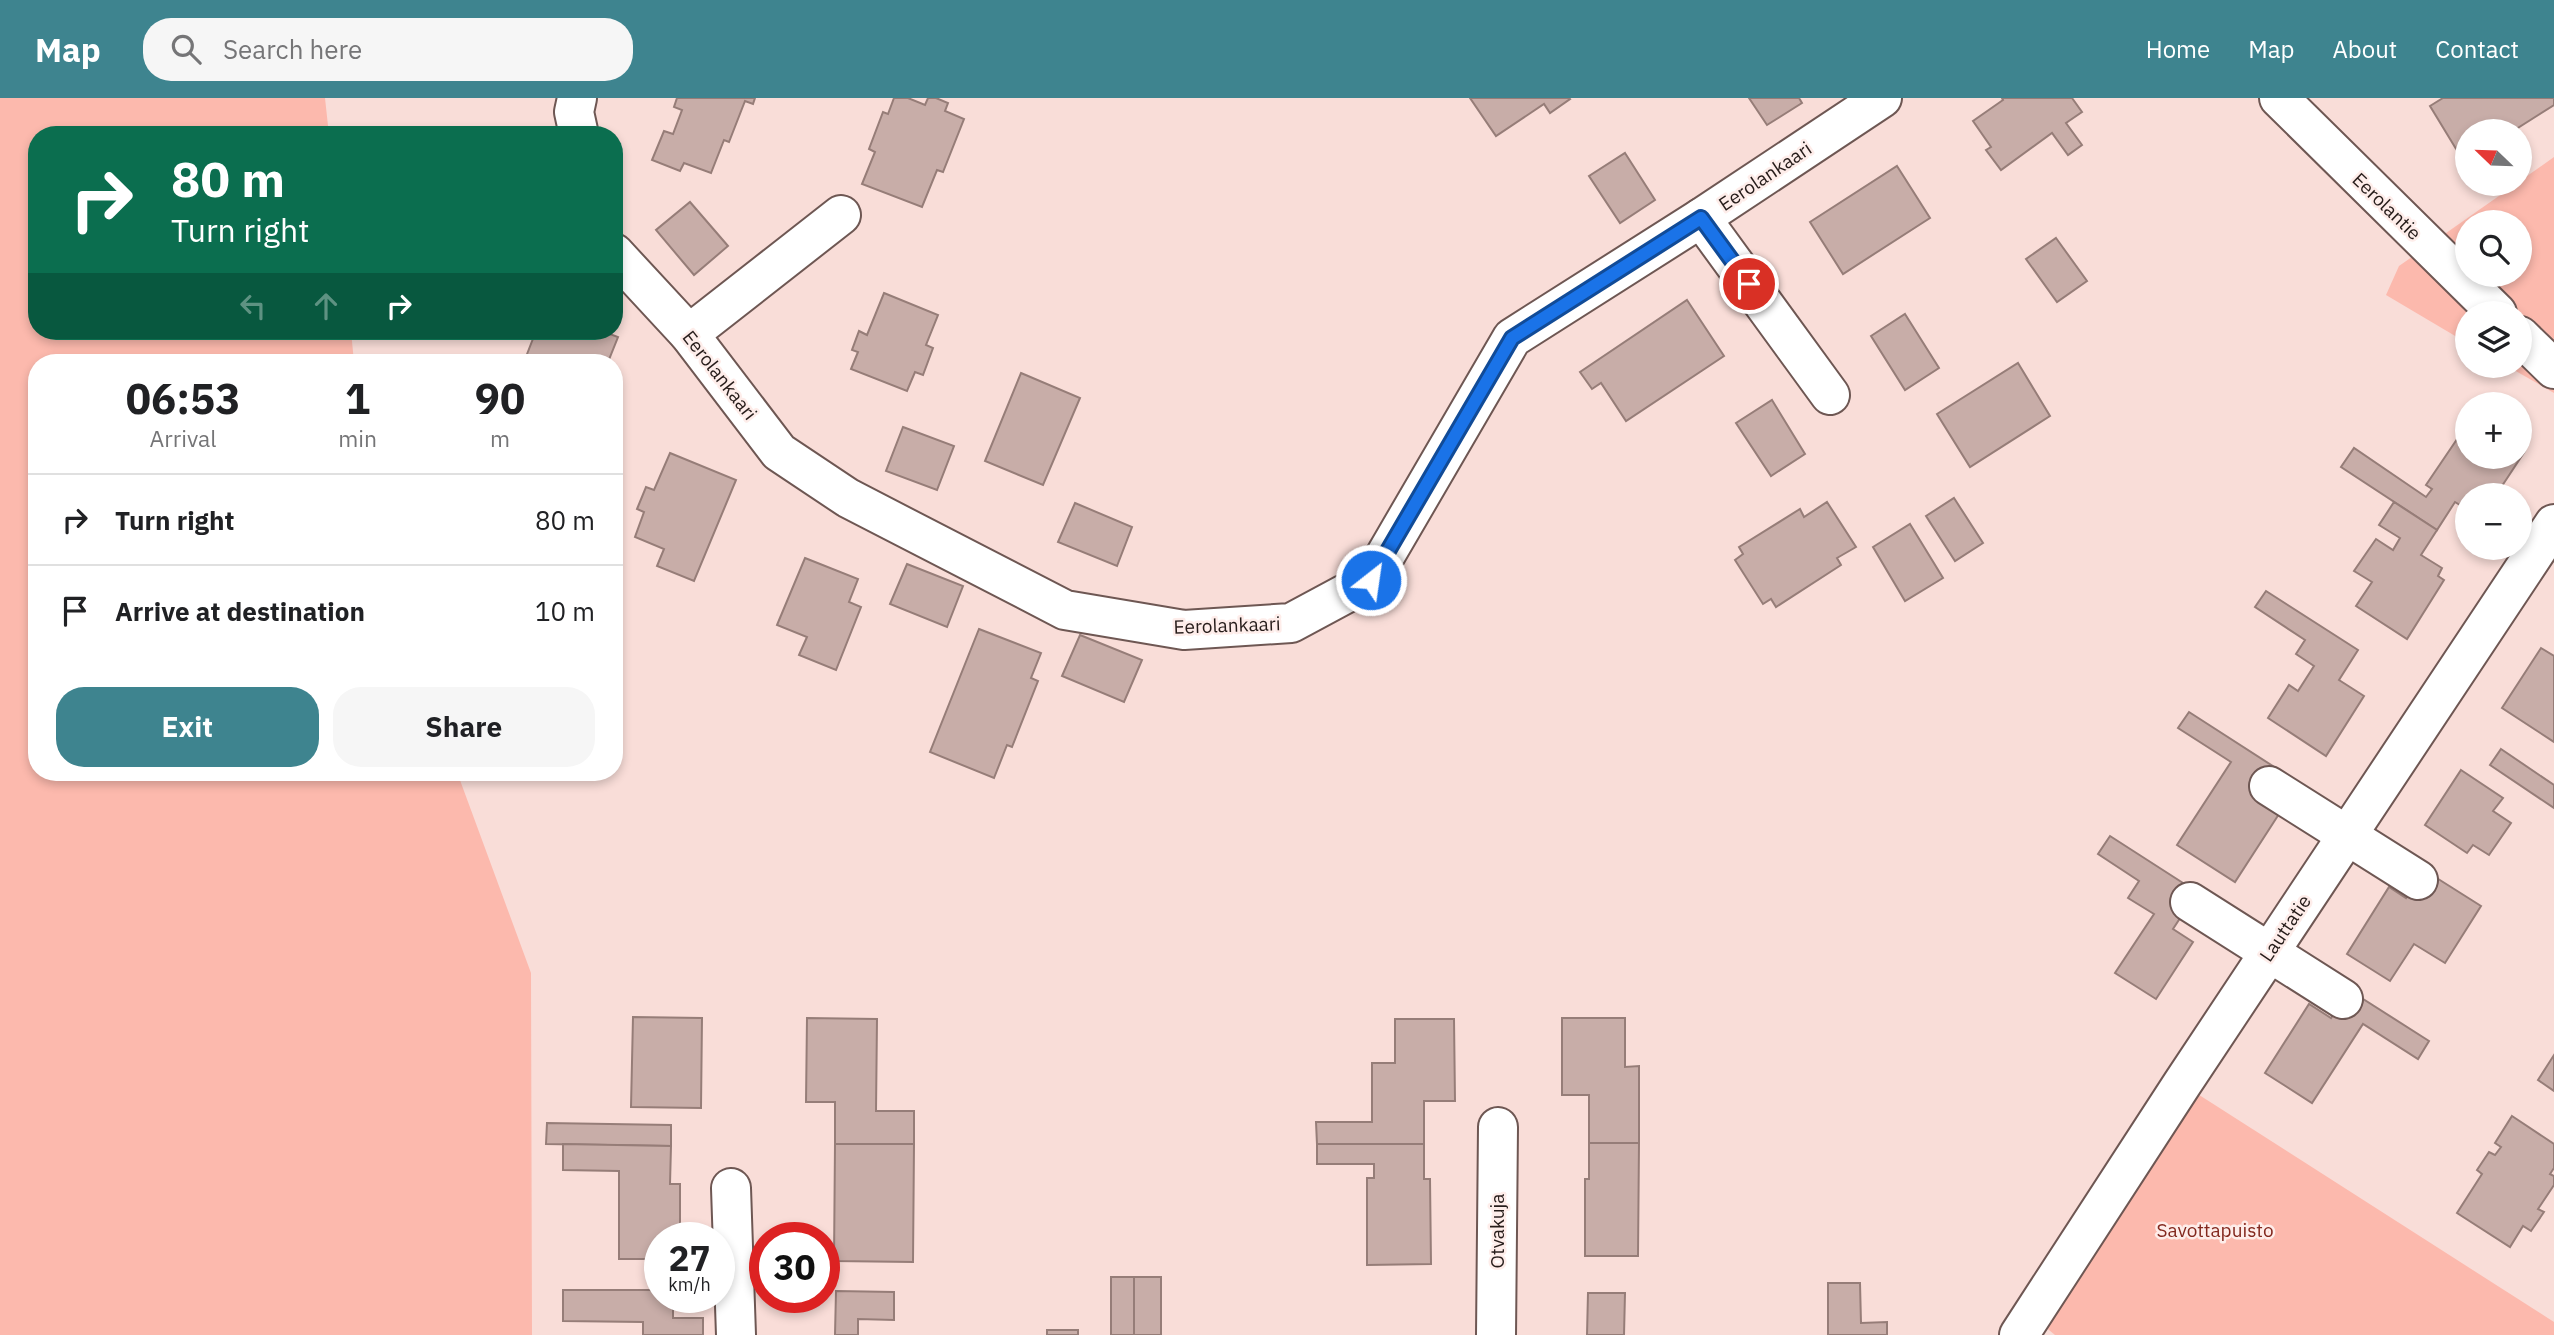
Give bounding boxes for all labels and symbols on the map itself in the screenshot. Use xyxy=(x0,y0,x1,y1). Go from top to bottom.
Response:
north arrow xyxy=(2455,119,2532,196)
street label: Eerolankaari xyxy=(1714,136,1816,216)
street label: Eerolantie xyxy=(2347,167,2427,245)
pin xyxy=(1719,254,1779,314)
street label: Eerolankaari xyxy=(678,325,762,425)
position arrow xyxy=(1334,543,1408,617)
street label: Eerolankaari xyxy=(1173,611,1281,639)
street label: Lauttatie xyxy=(2254,890,2316,966)
street label: Otvakuja xyxy=(1485,1194,1509,1268)
park label: Savottapuisto xyxy=(2156,1218,2274,1242)
speed limit sign: 30 xyxy=(749,1222,840,1313)

